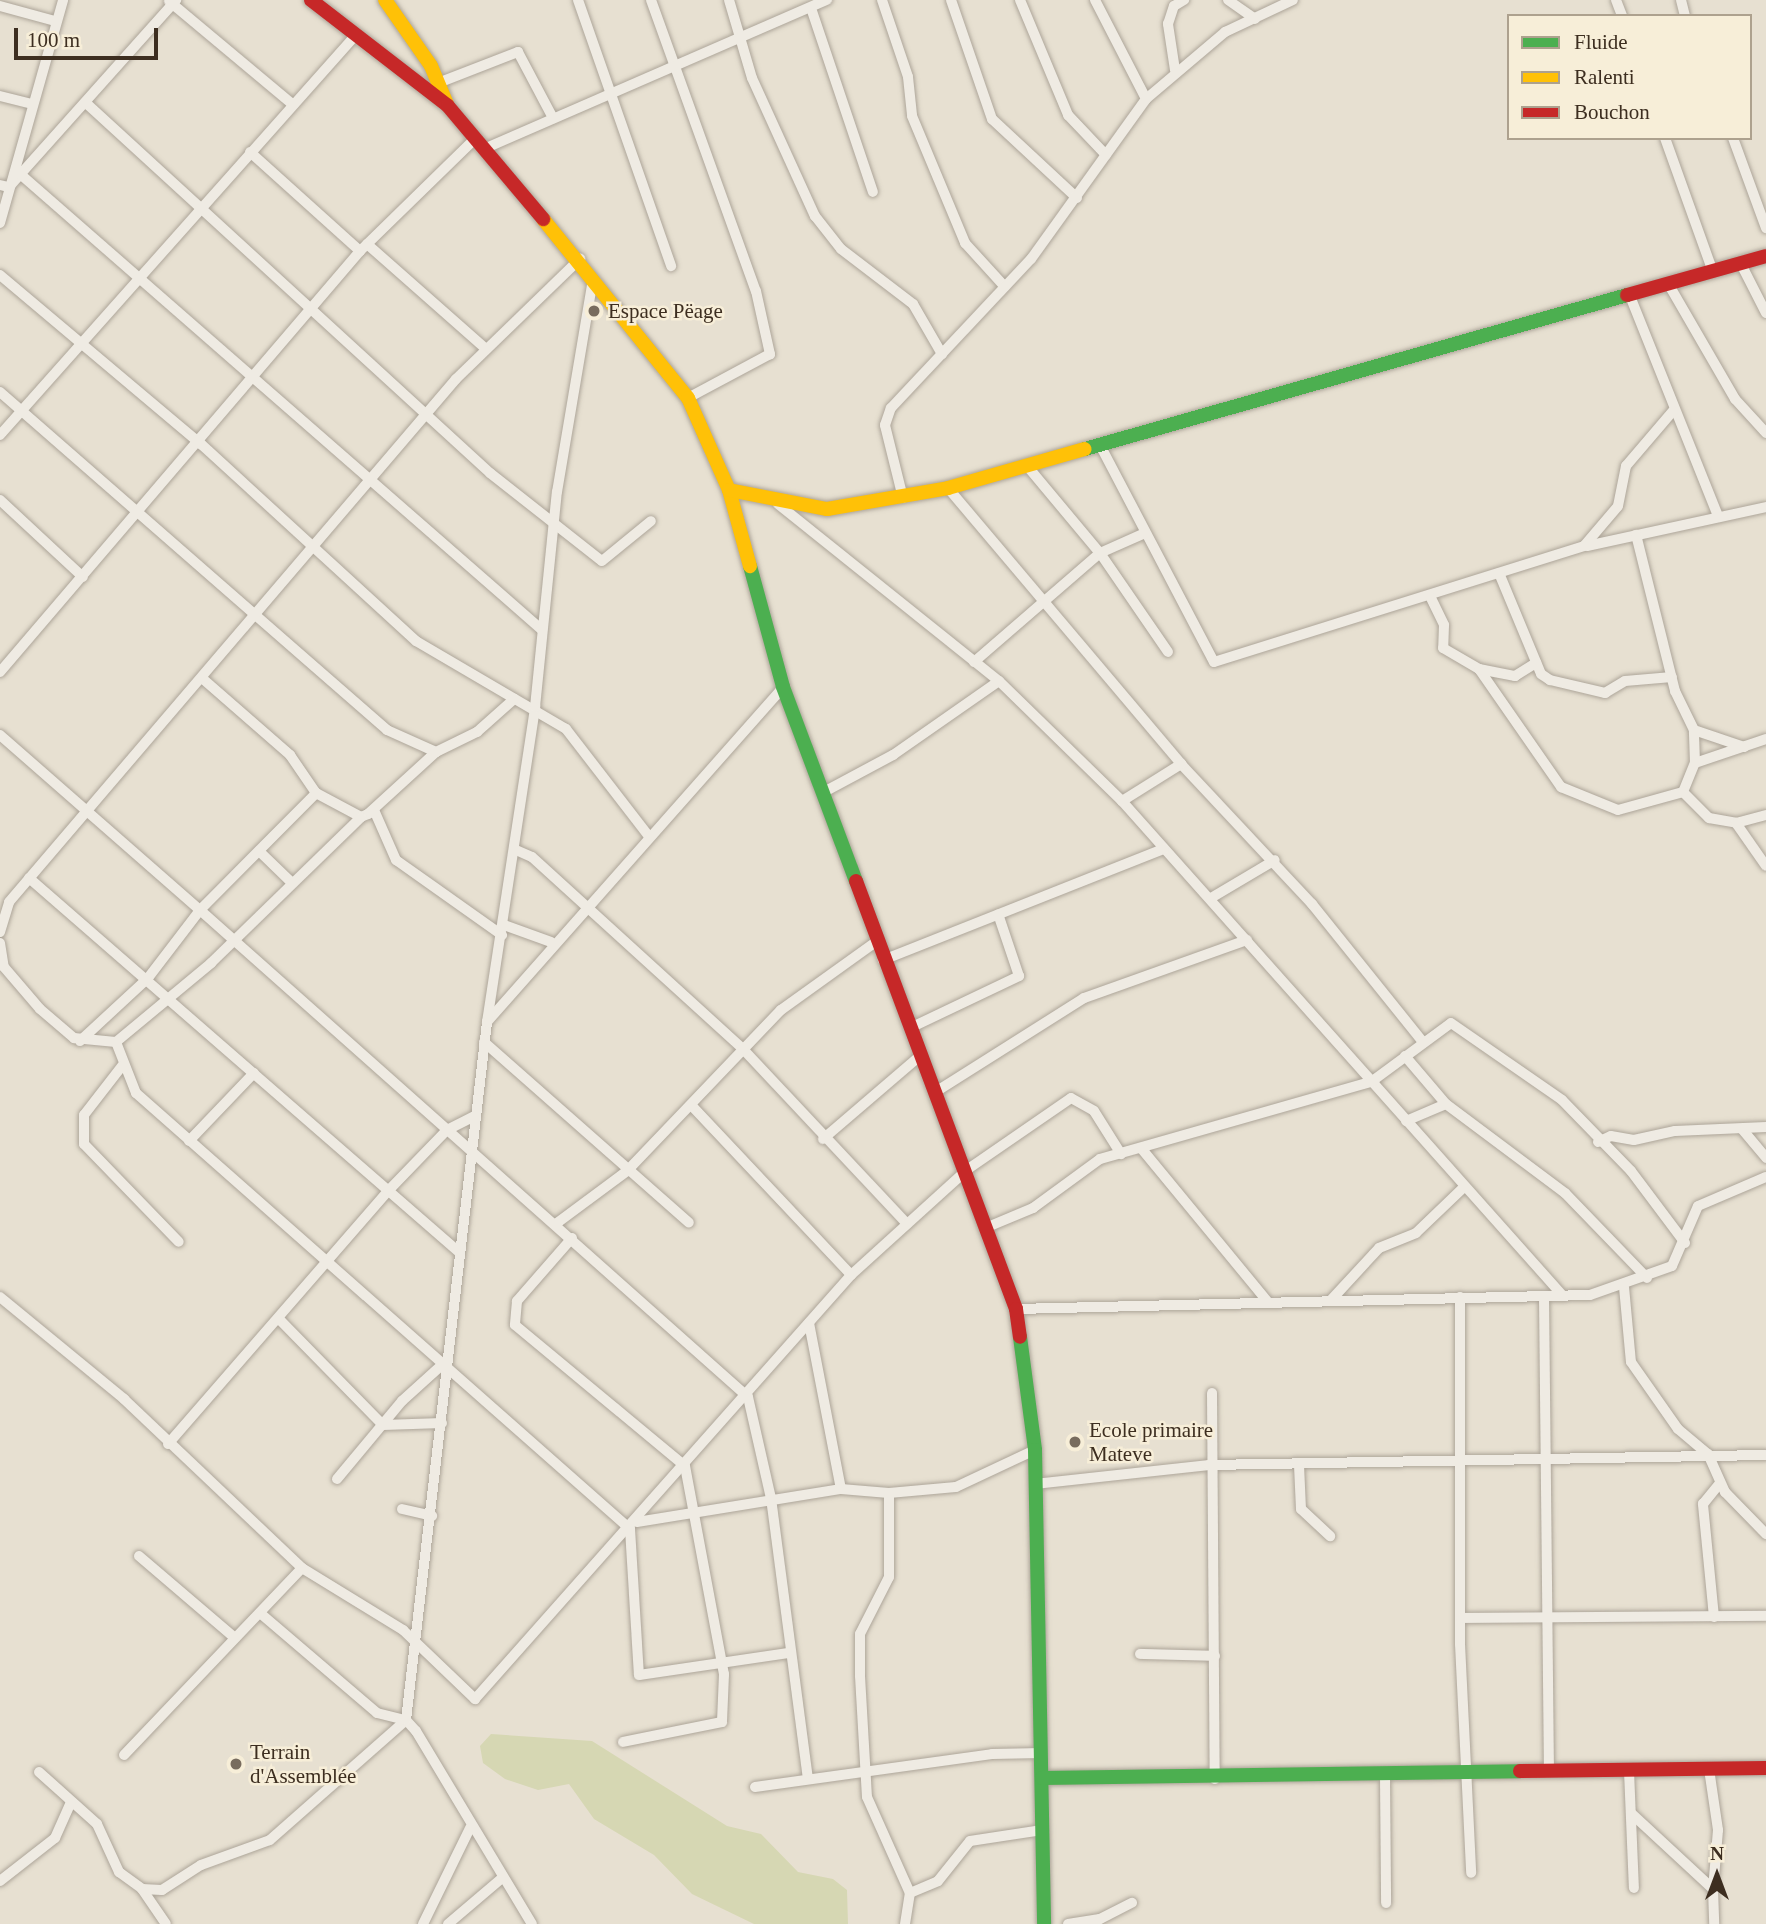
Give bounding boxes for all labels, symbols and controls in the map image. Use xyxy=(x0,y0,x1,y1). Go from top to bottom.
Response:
scale bar xyxy=(18,14,161,58)
legend xyxy=(1507,14,1752,140)
text: 100 m xyxy=(27,28,80,52)
text: Fluide xyxy=(1574,30,1628,54)
text: Ralenti xyxy=(1574,65,1635,89)
text: Bouchon xyxy=(1574,100,1650,124)
place label: Espace Pëage xyxy=(608,298,723,324)
marker: Espace Pëage xyxy=(586,303,602,319)
place label: Ecole primaire Mateve xyxy=(1089,1417,1213,1467)
marker: Ecole primaire Mateve xyxy=(1067,1434,1083,1450)
place label: Terrain d'Assemblée xyxy=(250,1739,356,1789)
marker: Terrain d'Assemblée xyxy=(228,1756,244,1772)
north arrow xyxy=(1682,1840,1752,1910)
text: N xyxy=(1710,1843,1724,1864)

